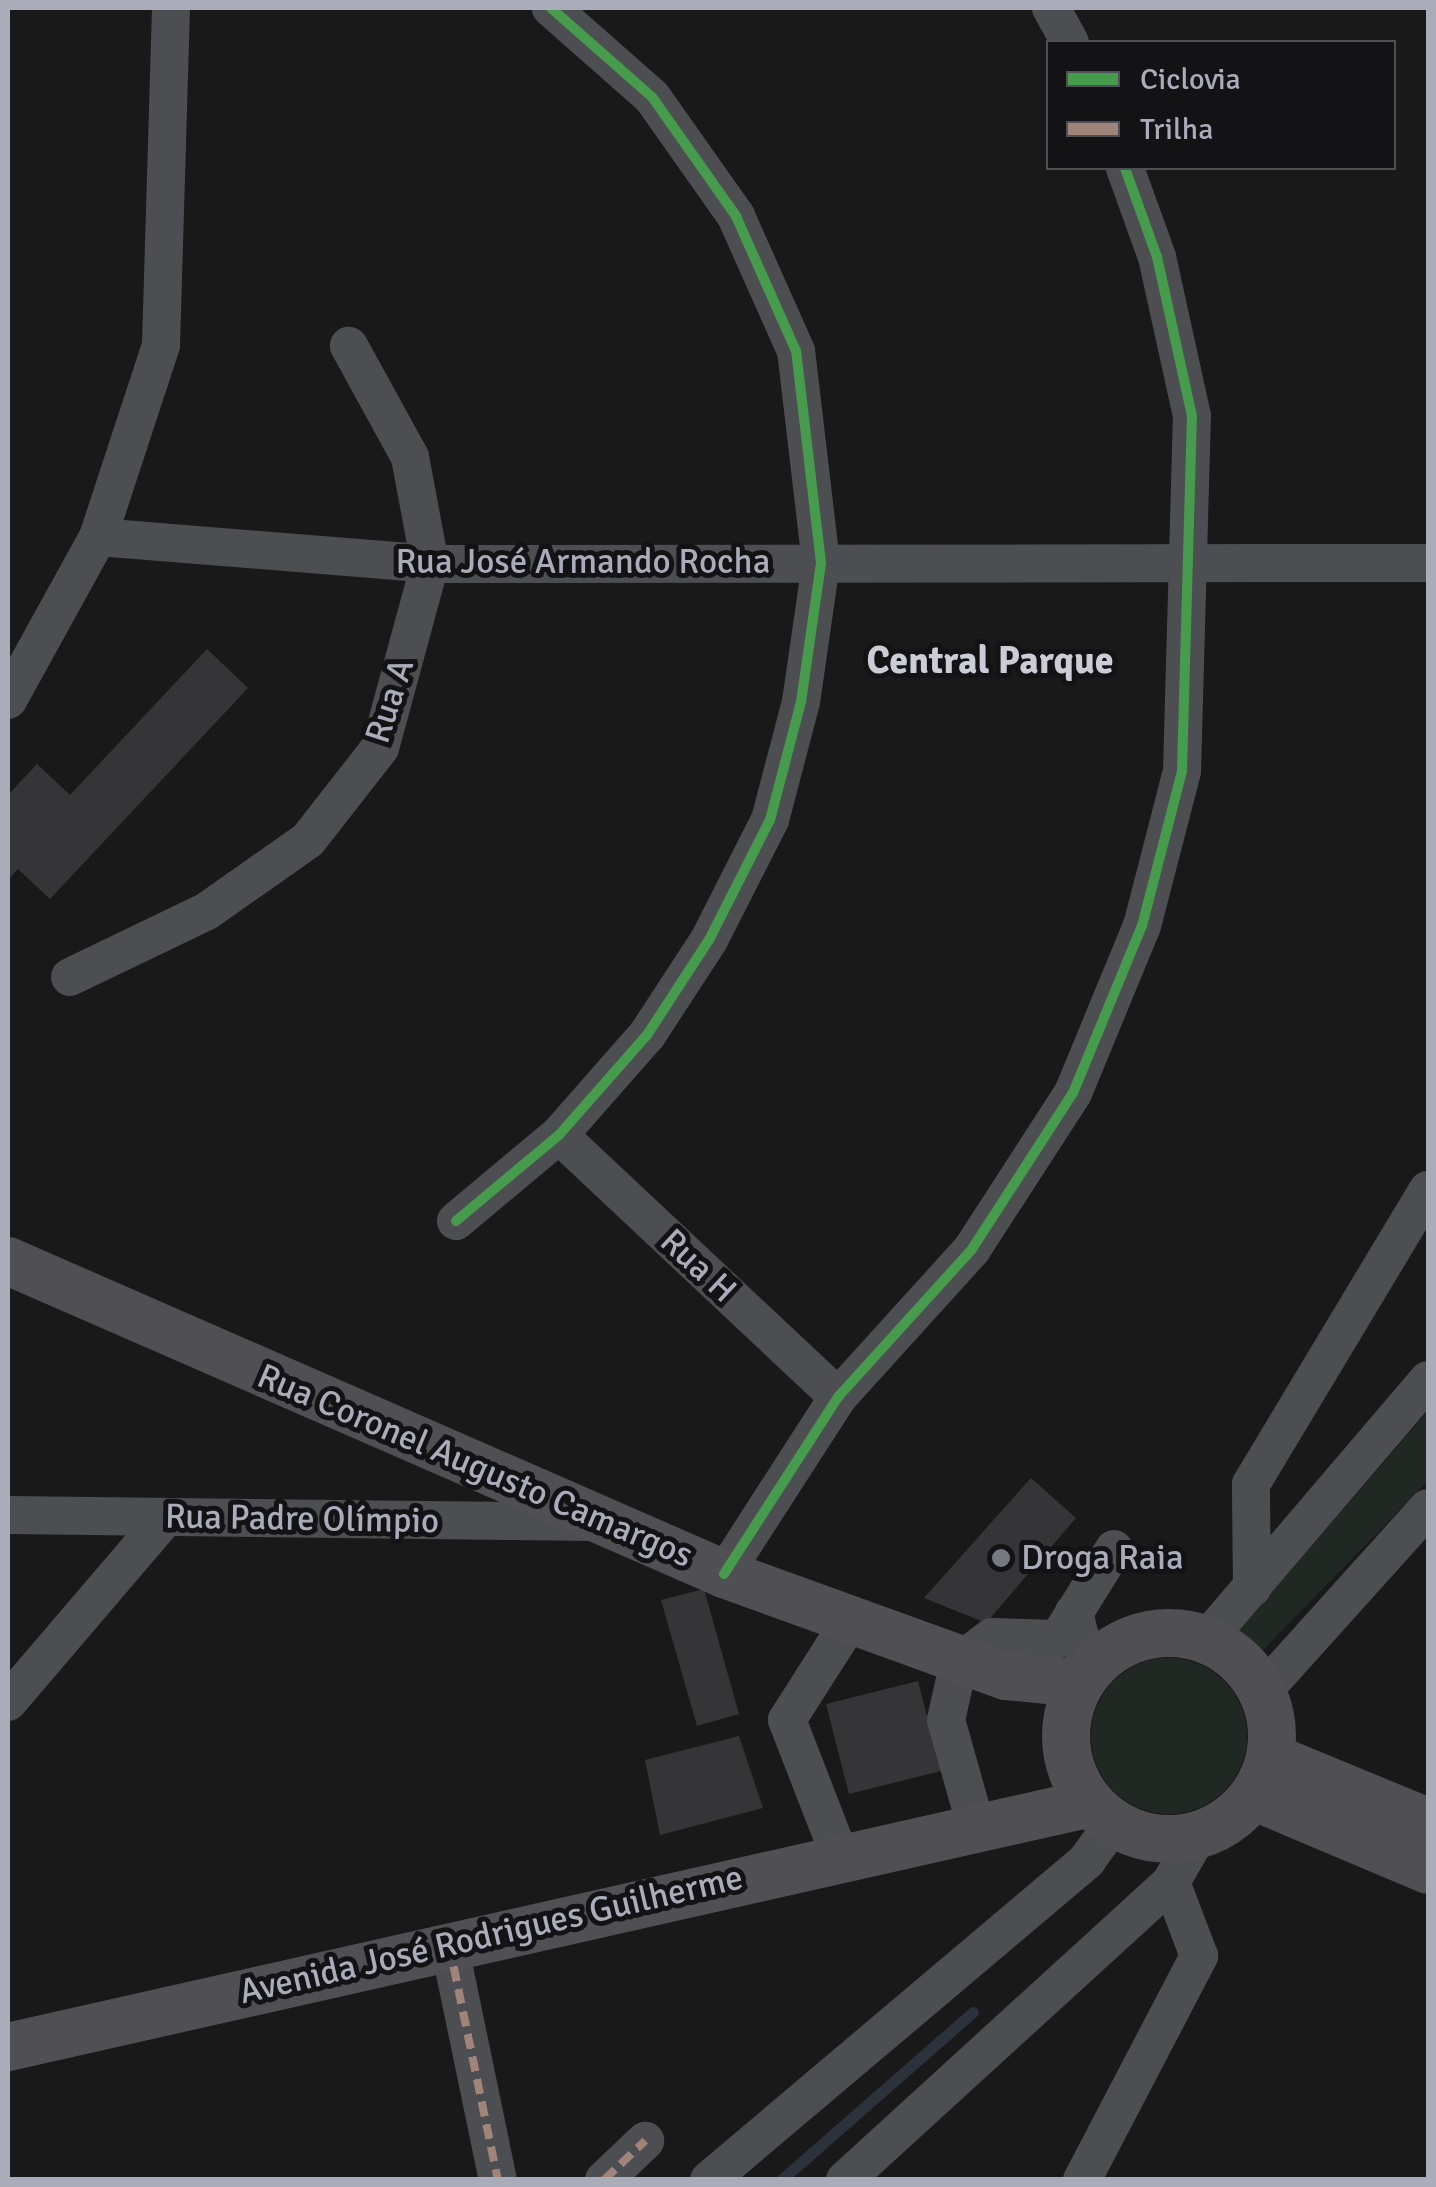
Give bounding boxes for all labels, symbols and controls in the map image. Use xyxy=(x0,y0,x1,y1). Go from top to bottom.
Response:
legend xyxy=(1046,40,1396,170)
text: Ciclovia xyxy=(1140,61,1241,98)
text: Trilha xyxy=(1140,111,1213,148)
street label: Rua José Armando Rocha xyxy=(396,541,770,583)
district label: Central Parque xyxy=(866,638,1114,684)
street label: Rua A xyxy=(357,653,423,749)
street label: Rua H xyxy=(651,1220,745,1312)
street label: Rua Coronel Augusto Camargos xyxy=(251,1355,699,1577)
street label: Rua Padre Olímpio xyxy=(165,1496,439,1542)
place label: Droga Raia xyxy=(1021,1537,1184,1579)
marker: Droga Raia xyxy=(990,1547,1012,1569)
street label: Avenida José Rodrigues Guilherme xyxy=(235,1857,747,2013)

